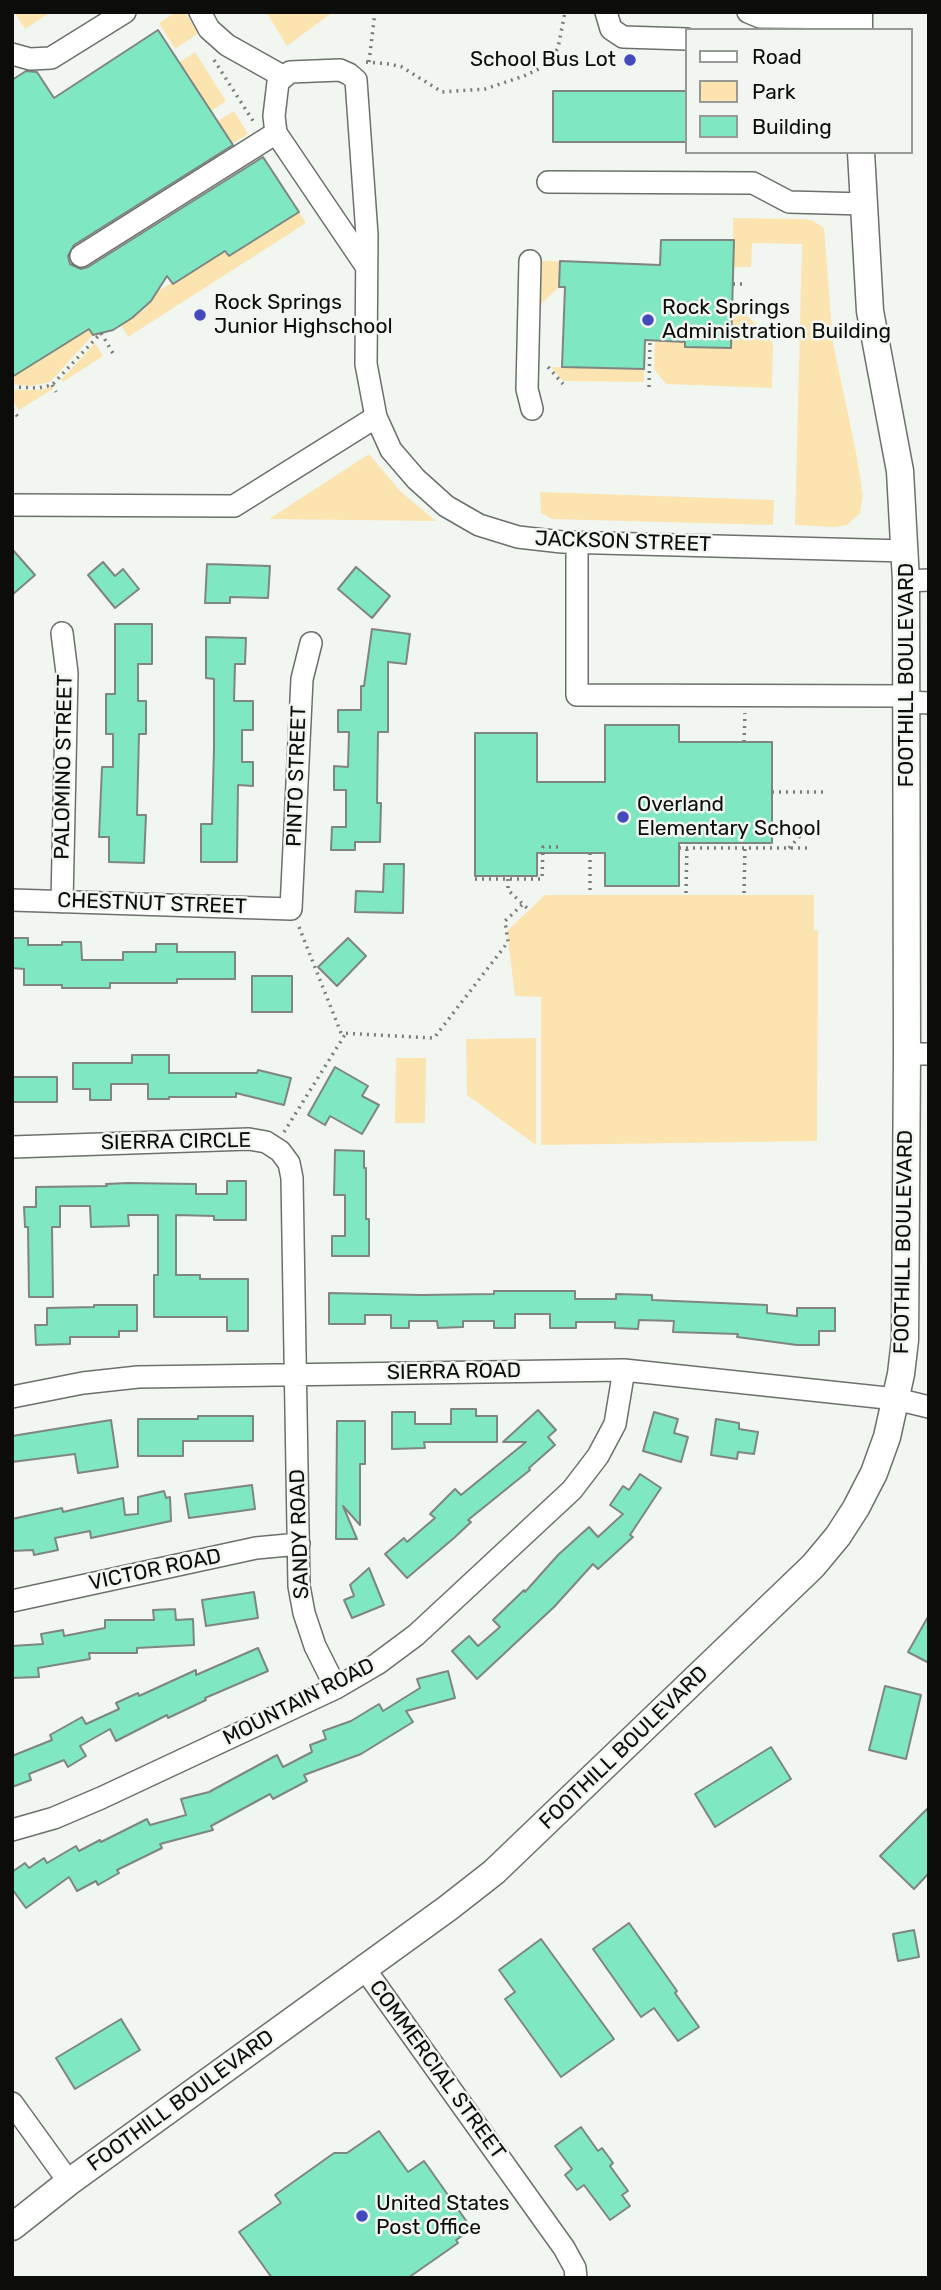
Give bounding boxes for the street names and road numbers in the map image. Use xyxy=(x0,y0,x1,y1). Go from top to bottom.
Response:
street label: JACKSON STREET xyxy=(534,526,712,558)
street label: FOOTHILL BOULEVARD xyxy=(894,563,920,787)
street label: PALOMINO STREET xyxy=(50,674,78,860)
street label: PINTO STREET xyxy=(282,705,312,847)
street label: CHESTNUT STREET xyxy=(57,888,247,920)
street label: SIERRA CIRCLE xyxy=(101,1128,251,1156)
street label: FOOTHILL BOULEVARD xyxy=(889,1130,919,1354)
street label: SIERRA ROAD xyxy=(387,1358,521,1386)
street label: SANDY ROAD xyxy=(285,1468,315,1600)
street label: VICTOR ROAD xyxy=(87,1544,223,1596)
street label: MOUNTAIN ROAD xyxy=(219,1653,379,1751)
street label: FOOTHILL BOULEVARD xyxy=(535,1661,713,1835)
street label: COMMERCIAL STREET xyxy=(364,1976,510,2164)
street label: FOOTHILL BOULEVARD xyxy=(83,2025,279,2177)

